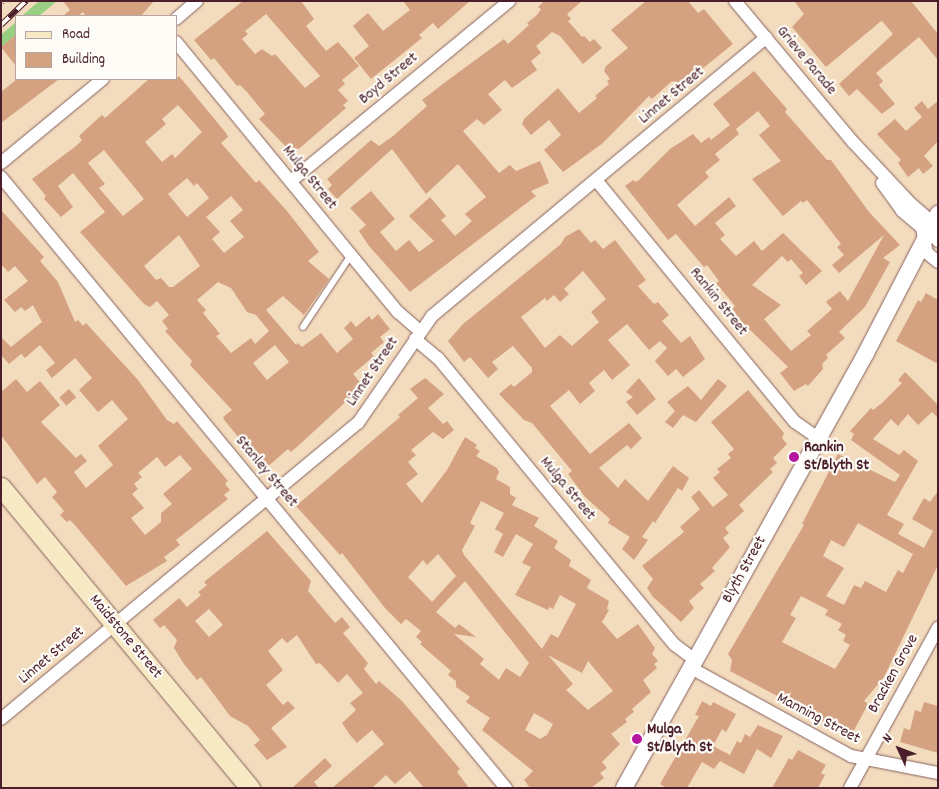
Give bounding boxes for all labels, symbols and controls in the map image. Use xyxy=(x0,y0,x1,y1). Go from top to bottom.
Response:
legend xyxy=(15,15,178,80)
street label: Grieve Parade xyxy=(772,23,840,99)
text: Road xyxy=(62,24,90,46)
text: Building xyxy=(62,49,105,71)
street label: Boyd Street xyxy=(356,49,422,109)
street label: Linnet Street xyxy=(635,63,709,129)
street label: Mulga Street xyxy=(277,142,341,214)
street label: Rankin Street xyxy=(685,264,751,340)
street label: Linnet Street xyxy=(343,334,403,410)
street label: Stanley Street xyxy=(230,432,302,512)
place label: Rankin St/Blyth St xyxy=(804,438,869,476)
marker: Rankin St/Blyth St xyxy=(788,451,800,463)
street label: Mulga Street xyxy=(535,453,599,525)
street label: Blyth Street xyxy=(719,533,771,607)
street label: Maidstone Street xyxy=(84,591,166,683)
street label: Linnet Street xyxy=(15,623,89,689)
street label: Bracken Grove xyxy=(865,631,923,717)
street label: Manning Street xyxy=(773,689,863,749)
place label: Mulga St/Blyth St xyxy=(647,720,712,758)
north arrow xyxy=(874,724,924,774)
text: N xyxy=(878,729,898,748)
marker: Mulga St/Blyth St xyxy=(631,733,643,745)

